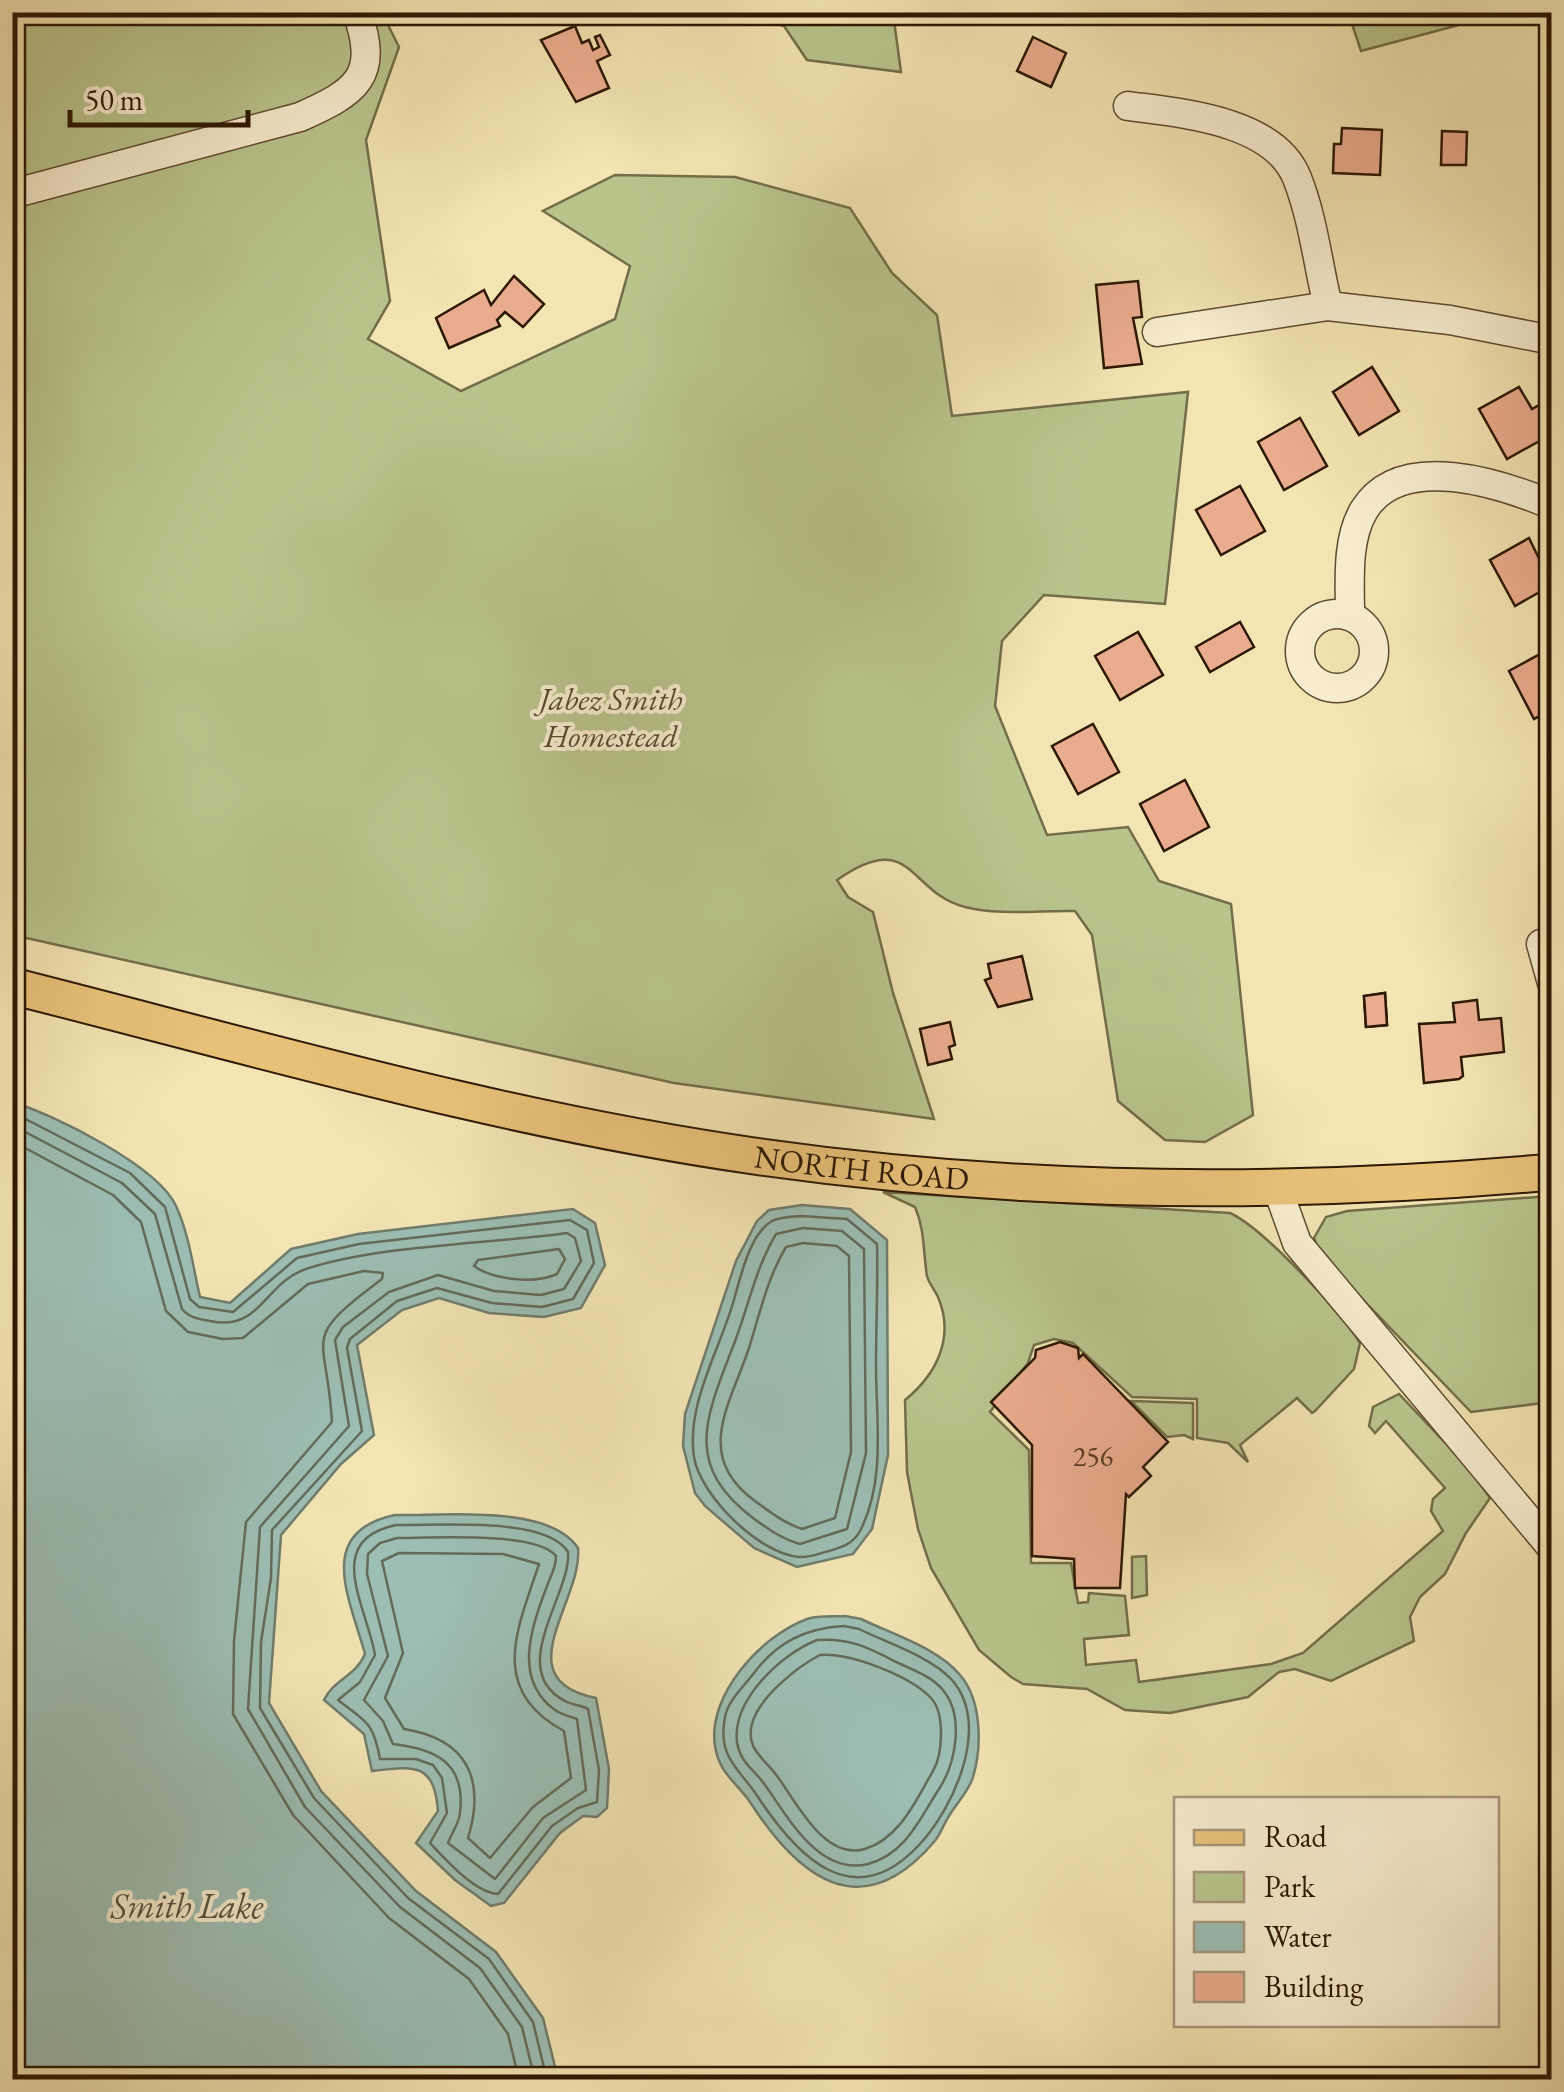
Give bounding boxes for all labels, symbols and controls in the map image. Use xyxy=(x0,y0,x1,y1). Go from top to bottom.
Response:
scale bar xyxy=(70,65,248,127)
text: 50 m xyxy=(85,80,143,119)
park label: Jabez Smith Homestead xyxy=(533,678,683,757)
street label: NORTH ROAD xyxy=(752,1135,971,1200)
house number: 256 xyxy=(1073,1438,1113,1474)
legend xyxy=(1174,1797,1499,2027)
text: Road xyxy=(1264,1817,1328,1856)
text: Park xyxy=(1264,1867,1316,1906)
water label: Smith Lake xyxy=(110,1883,264,1928)
text: Water xyxy=(1264,1917,1332,1956)
text: Building xyxy=(1264,1967,1364,2006)

